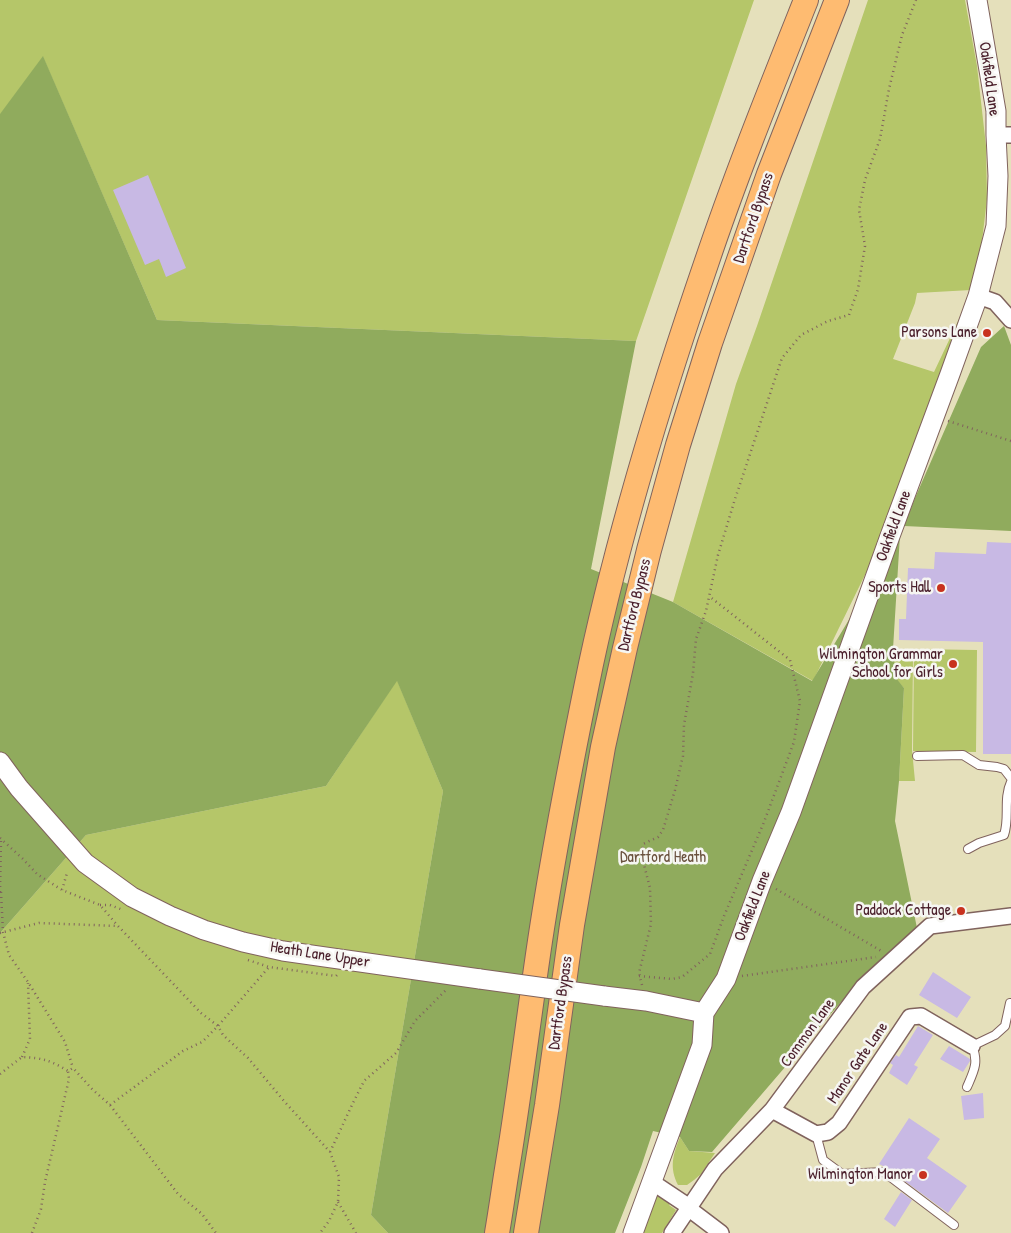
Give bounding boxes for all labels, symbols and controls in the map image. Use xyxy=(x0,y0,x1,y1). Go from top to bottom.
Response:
street label: Oakfield Lane xyxy=(974,41,1004,117)
street label: Dartford Bypass xyxy=(730,170,778,266)
place label: Parsons Lane xyxy=(901,323,977,343)
marker: Parsons Lane xyxy=(981,327,993,339)
street label: Oakfield Lane xyxy=(872,488,916,564)
street label: Dartford Bypass xyxy=(614,557,656,653)
place label: Sports Hall xyxy=(868,578,931,598)
marker: Sports Hall xyxy=(935,582,947,594)
place label: Wilmington Grammar School for Girls xyxy=(819,645,943,683)
marker: Wilmington Grammar School for Girls xyxy=(947,658,959,670)
park label: Dartford Heath xyxy=(620,848,706,868)
street label: Oakfield Lane xyxy=(731,868,775,944)
place label: Paddock Cottage xyxy=(856,901,951,921)
marker: Paddock Cottage xyxy=(955,905,967,917)
street label: Heath Lane Upper xyxy=(269,938,371,972)
street label: Dartford Bypass xyxy=(545,955,577,1051)
street label: Common Lane xyxy=(777,995,839,1071)
street label: Manor Gate Lane xyxy=(824,1018,892,1108)
place label: Wilmington Manor xyxy=(808,1165,913,1185)
marker: Wilmington Manor xyxy=(917,1169,929,1181)

